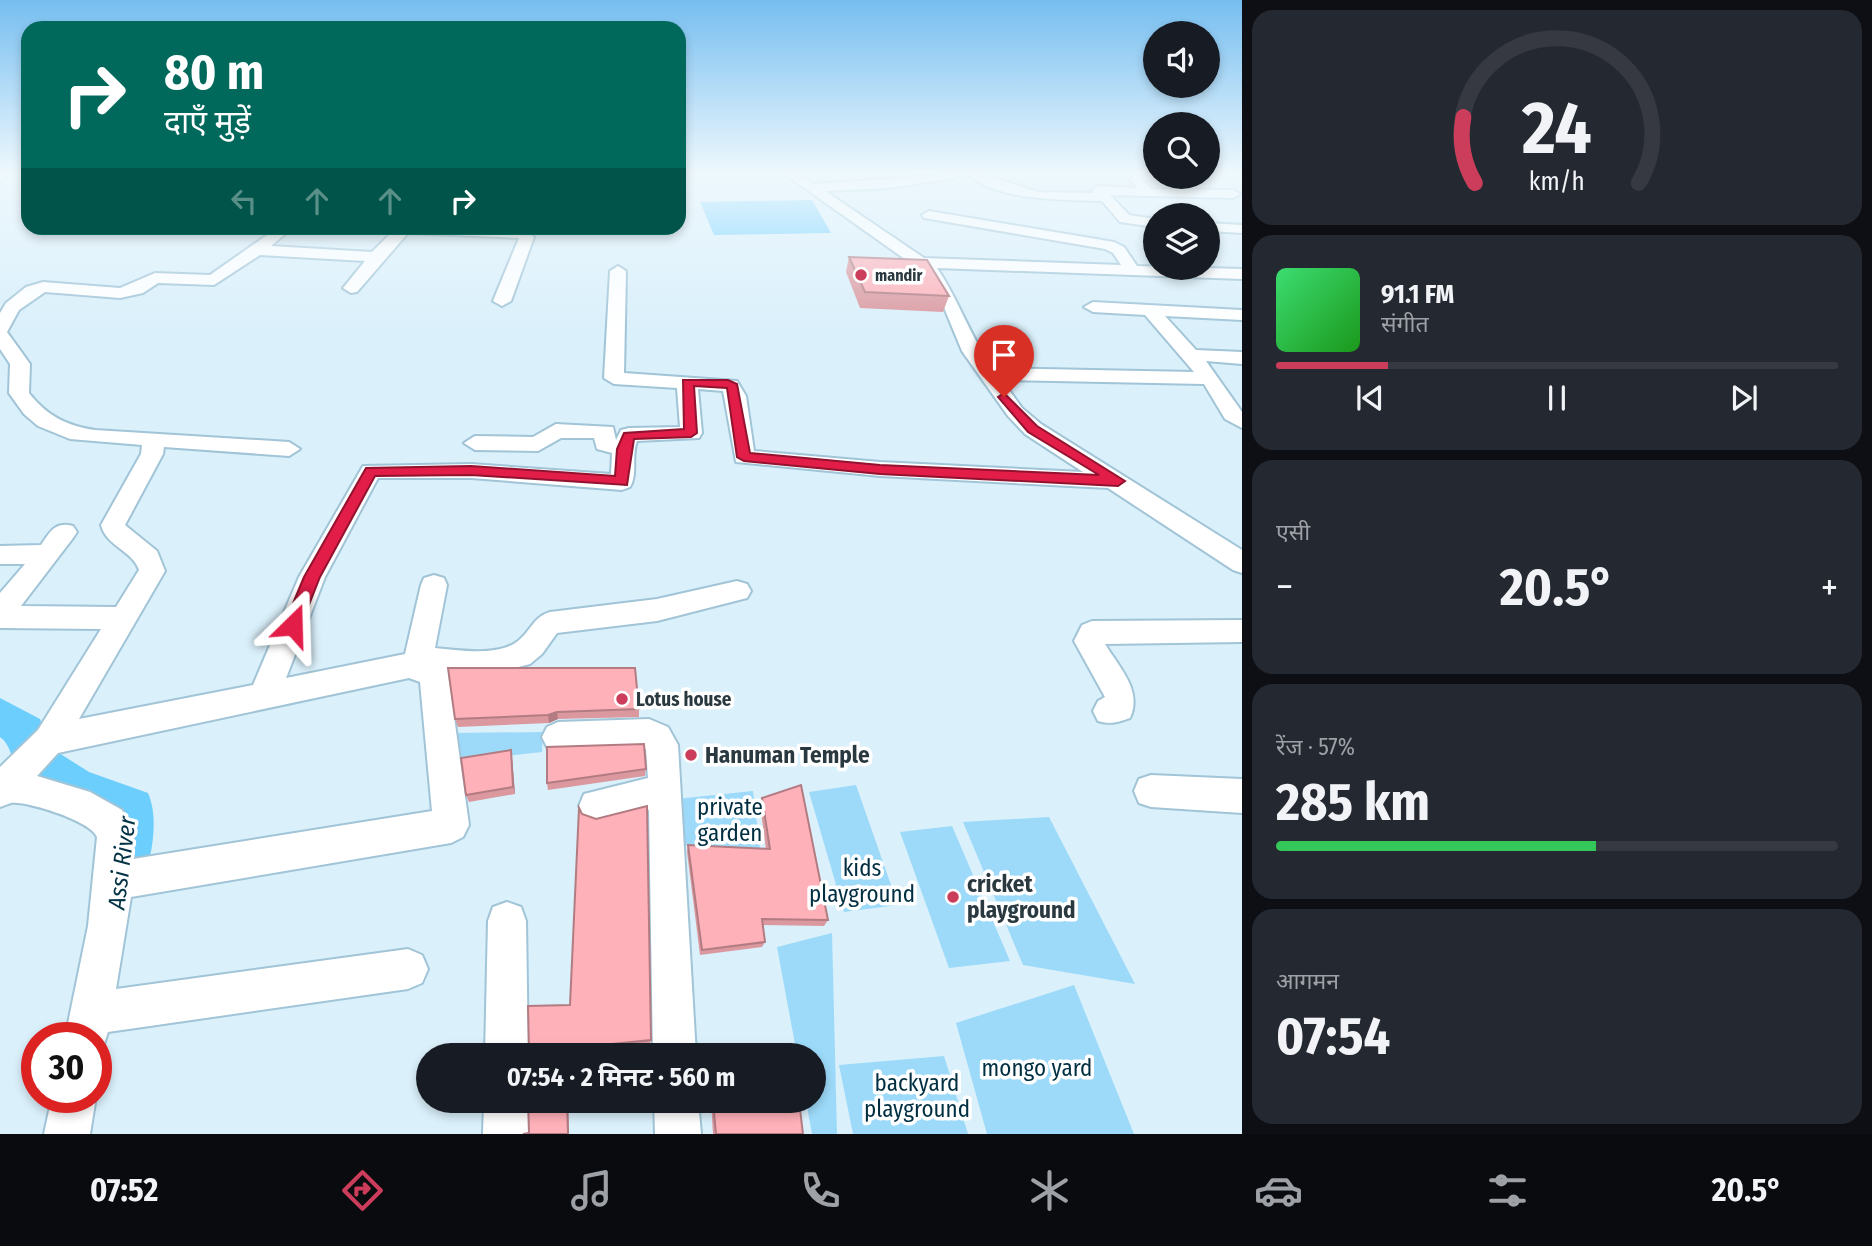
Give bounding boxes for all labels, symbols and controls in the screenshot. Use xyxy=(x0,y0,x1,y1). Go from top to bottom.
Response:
map controls xyxy=(1143,21,1220,280)
button: sound xyxy=(1143,21,1220,98)
text: 80 m xyxy=(164,43,264,102)
icon: right xyxy=(49,49,140,140)
text: 24 xyxy=(1521,86,1592,173)
text: दाएँ मुड़ें xyxy=(164,103,251,141)
button: search xyxy=(1143,112,1220,189)
text: km/h xyxy=(1529,167,1585,197)
icon: left xyxy=(225,182,263,220)
icon: ahead xyxy=(298,182,336,220)
icon: ahead xyxy=(371,182,409,220)
icon: right xyxy=(444,182,482,220)
button: layers xyxy=(1143,203,1220,280)
place label: mandir xyxy=(875,266,922,285)
marker: mandir xyxy=(853,267,869,283)
text: 91.1 FM xyxy=(1381,279,1454,310)
text: संगीत xyxy=(1381,310,1429,338)
pin xyxy=(974,325,1034,397)
icon: arrive xyxy=(985,336,1023,374)
icon: previous xyxy=(1351,379,1389,417)
icon: pause xyxy=(1538,379,1576,417)
icon: next xyxy=(1725,379,1763,417)
text: एसी xyxy=(1276,518,1310,546)
text: 20.5° xyxy=(1500,556,1614,619)
text: − xyxy=(1276,564,1293,610)
text: + xyxy=(1821,564,1838,610)
position arrow xyxy=(256,588,330,662)
place label: Lotus house xyxy=(636,688,732,711)
marker: Lotus house xyxy=(614,691,630,707)
text: रेंज · 57% xyxy=(1276,733,1355,761)
place label: Hanuman Temple xyxy=(705,741,870,769)
marker: Hanuman Temple xyxy=(683,747,699,763)
text: 285 km xyxy=(1276,771,1430,834)
park label: private garden xyxy=(697,793,763,847)
water label: Assi River xyxy=(102,814,142,912)
park label: kids playground xyxy=(809,854,915,908)
place label: cricket playground xyxy=(967,870,1076,924)
marker: cricket playground xyxy=(945,889,961,905)
text: आगमन xyxy=(1276,967,1339,995)
text: 07:54 xyxy=(1276,1005,1390,1068)
speed limit sign: 30 xyxy=(21,1022,112,1113)
park label: mongo yard xyxy=(982,1054,1092,1082)
text: 07:54 · 2 मिनट · 560 m xyxy=(507,1062,735,1093)
park label: backyard playground xyxy=(864,1069,970,1123)
icon: directions xyxy=(338,1166,387,1215)
icon: music xyxy=(567,1166,616,1215)
icon: phone xyxy=(796,1166,845,1215)
icon: climate xyxy=(1025,1166,1074,1215)
icon: car xyxy=(1254,1166,1303,1215)
icon: filters xyxy=(1483,1166,1532,1215)
text: 07:52 xyxy=(90,1171,158,1209)
text: 20.5° xyxy=(1712,1171,1782,1209)

